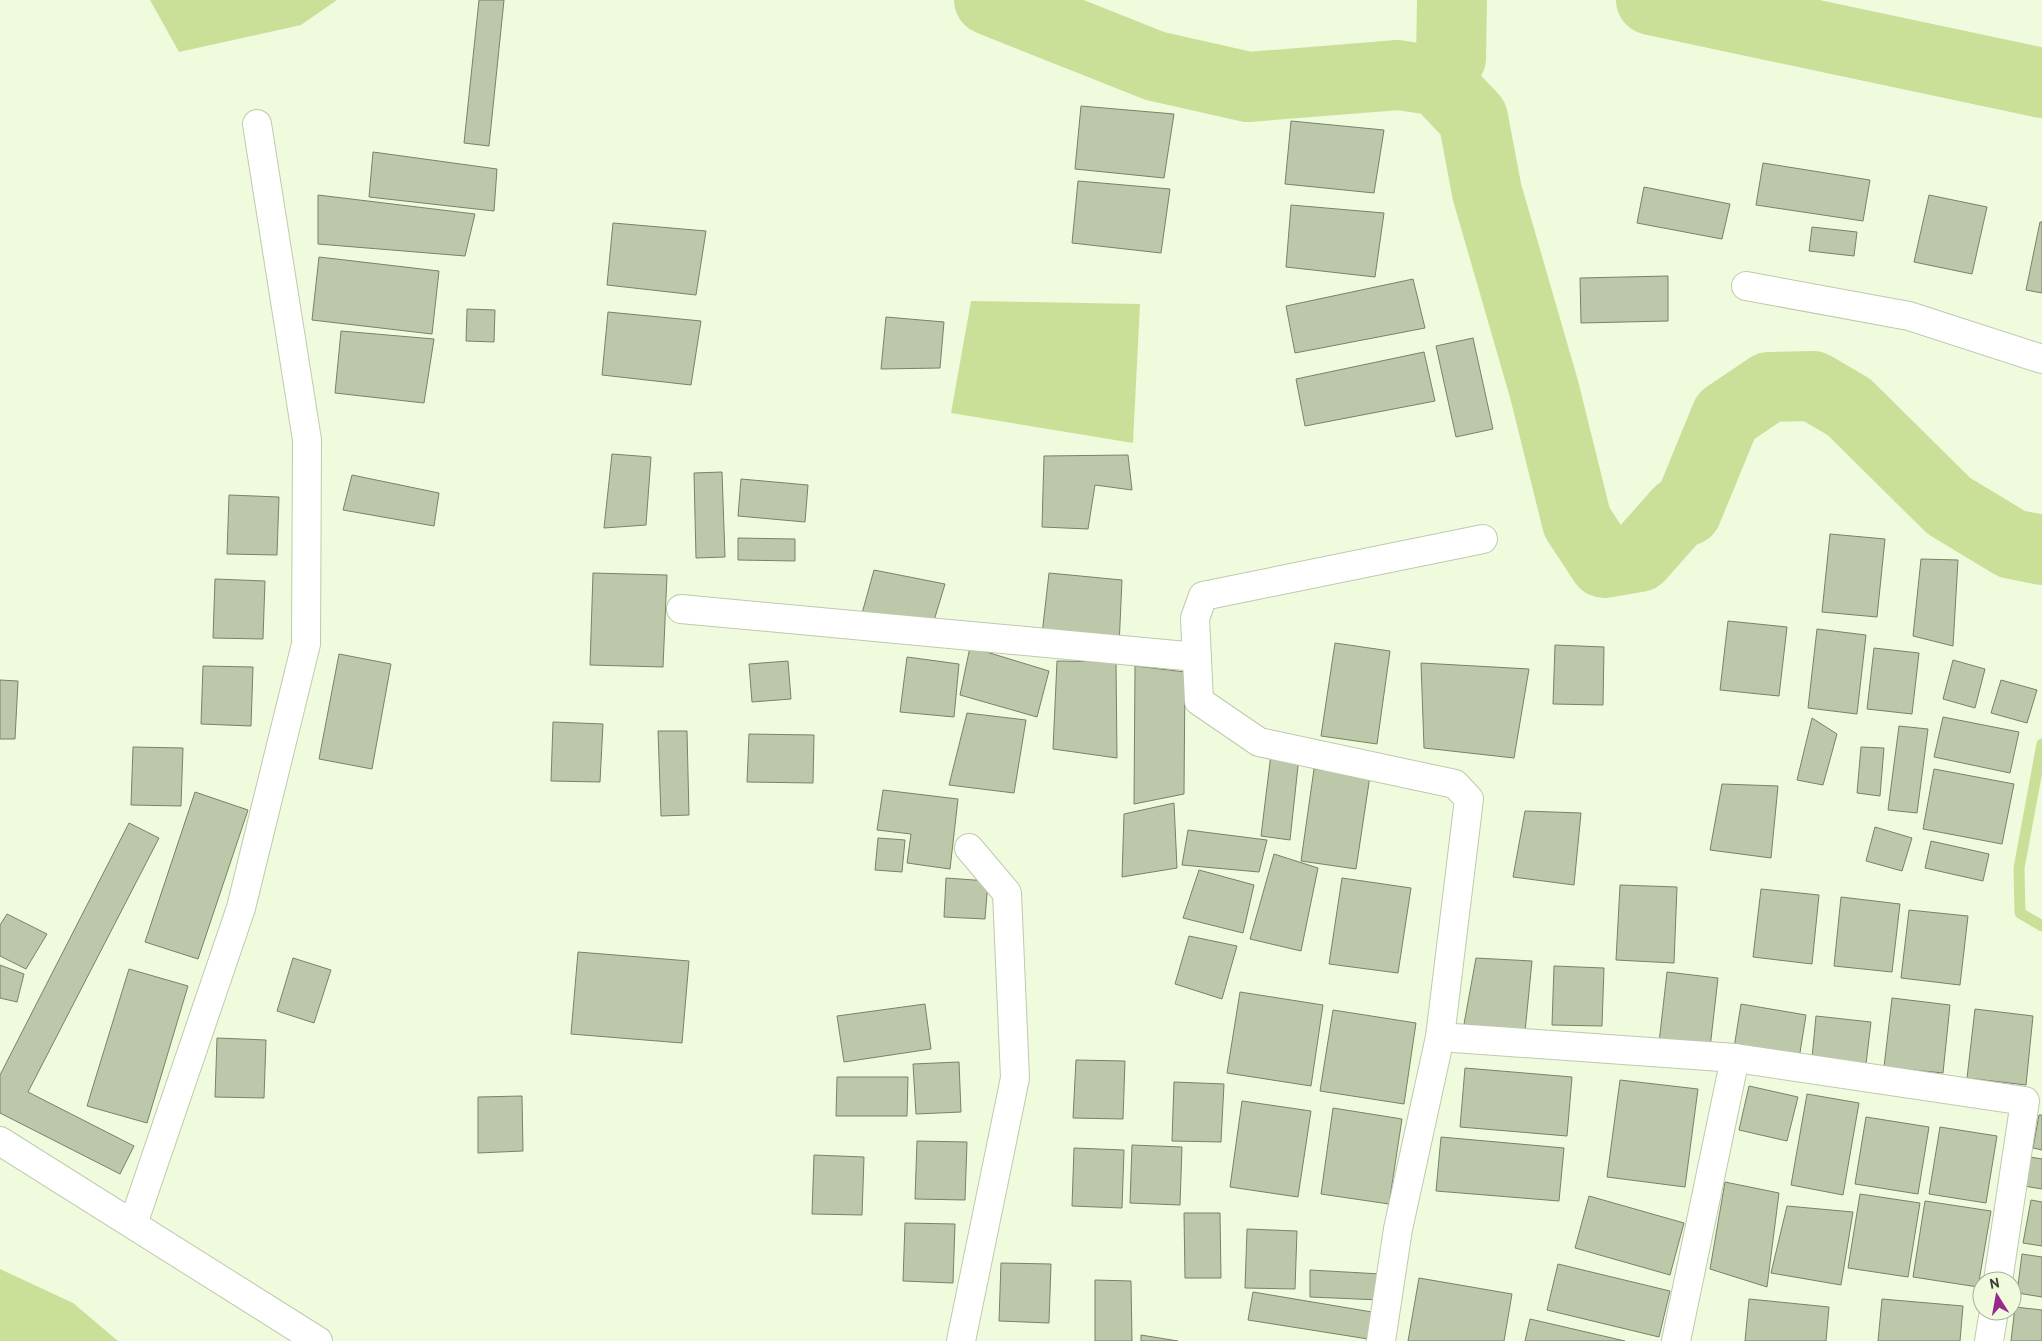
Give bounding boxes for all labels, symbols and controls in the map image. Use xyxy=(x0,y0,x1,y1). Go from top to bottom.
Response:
north arrow xyxy=(1972,1271,2022,1321)
text: N xyxy=(1988,1275,2001,1294)

